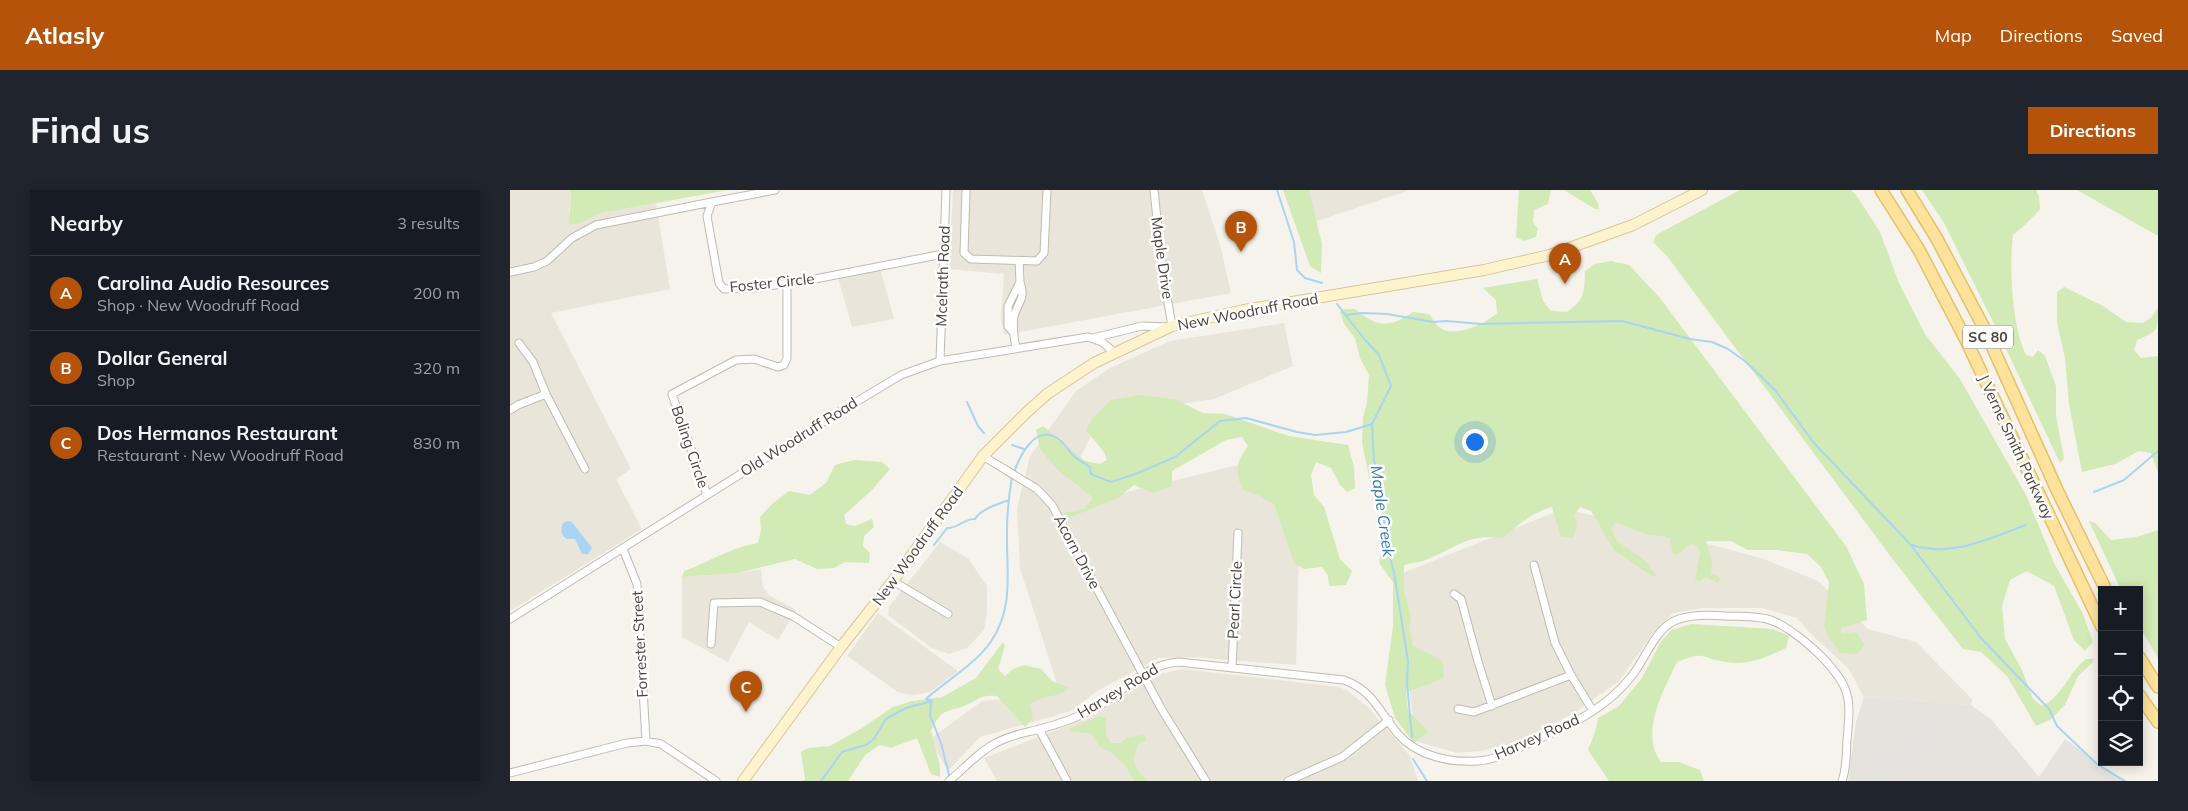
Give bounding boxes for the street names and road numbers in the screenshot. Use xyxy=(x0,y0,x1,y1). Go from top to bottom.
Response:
street label: Maple Drive xyxy=(1147,216,1178,300)
street label: Mcelrath Road xyxy=(931,225,954,327)
street label: Foster Circle xyxy=(729,269,815,296)
street label: New Woodruff Road xyxy=(1176,289,1320,334)
road number: SC 80 xyxy=(1963,326,2013,348)
street label: J Verne Smith Parkway xyxy=(1974,371,2058,522)
street label: Old Woodruff Road xyxy=(737,393,861,480)
street label: Boling Circle xyxy=(667,403,713,491)
street label: New Woodruff Road xyxy=(868,482,967,609)
street label: Acorn Drive xyxy=(1050,511,1105,592)
street label: Pearl Circle xyxy=(1223,561,1246,639)
street label: Forrester Street xyxy=(627,590,652,698)
street label: Harvey Road xyxy=(1074,659,1162,722)
street label: Harvey Road xyxy=(1491,709,1582,764)

